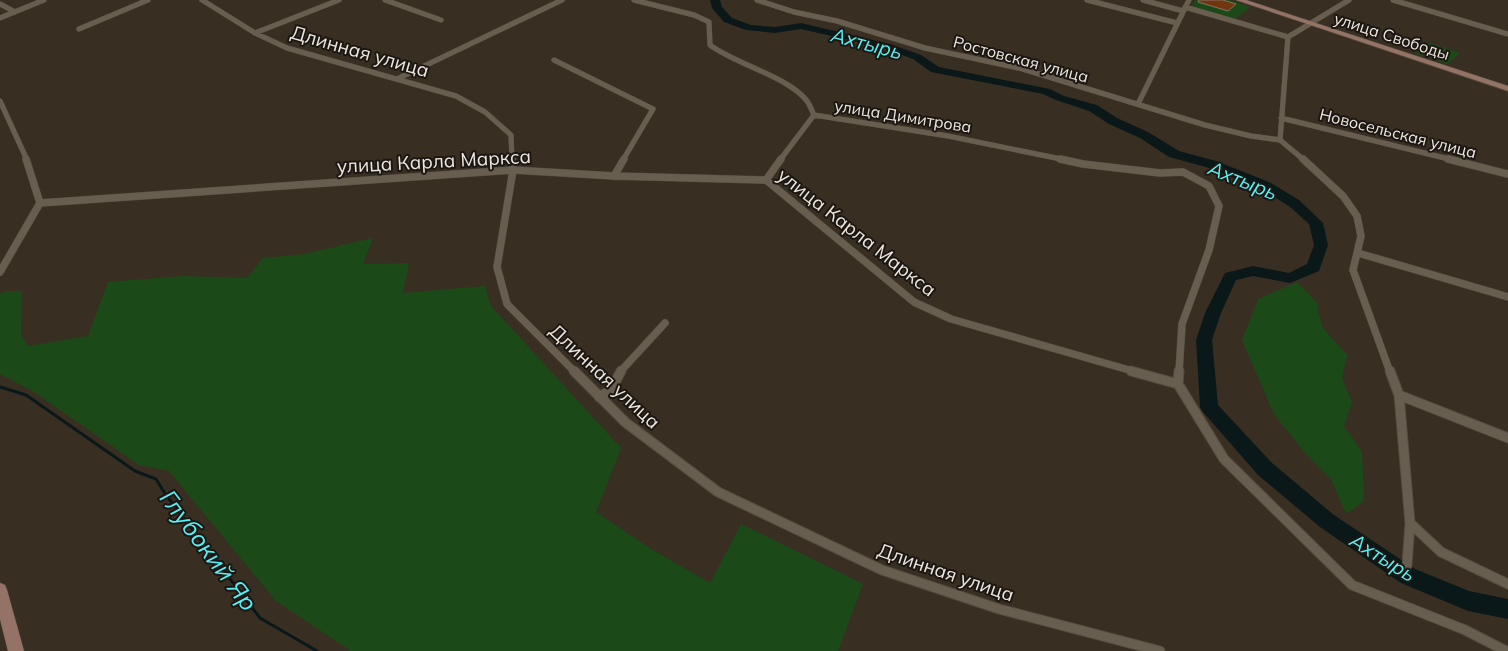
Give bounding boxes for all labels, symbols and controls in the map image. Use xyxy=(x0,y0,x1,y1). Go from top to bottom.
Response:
street label: улица Свободы xyxy=(1332,8,1452,64)
street label: Длинная улица xyxy=(288,20,432,82)
water label: Ахтырь xyxy=(828,21,905,64)
street label: Ростовская улица xyxy=(951,31,1091,87)
street label: улица Димитрова xyxy=(833,95,973,137)
street label: Новосельская улица xyxy=(1318,104,1478,162)
street label: улица Карла Маркса xyxy=(336,144,532,178)
water label: Ахтырь xyxy=(1204,154,1281,205)
street label: улица Карла Маркса xyxy=(773,163,941,301)
street label: Длинная улица xyxy=(545,319,665,433)
water label: Глубокий Яр xyxy=(154,484,264,616)
water label: Ахтырь xyxy=(1345,527,1420,587)
street label: Длинная улица xyxy=(875,537,1017,607)

